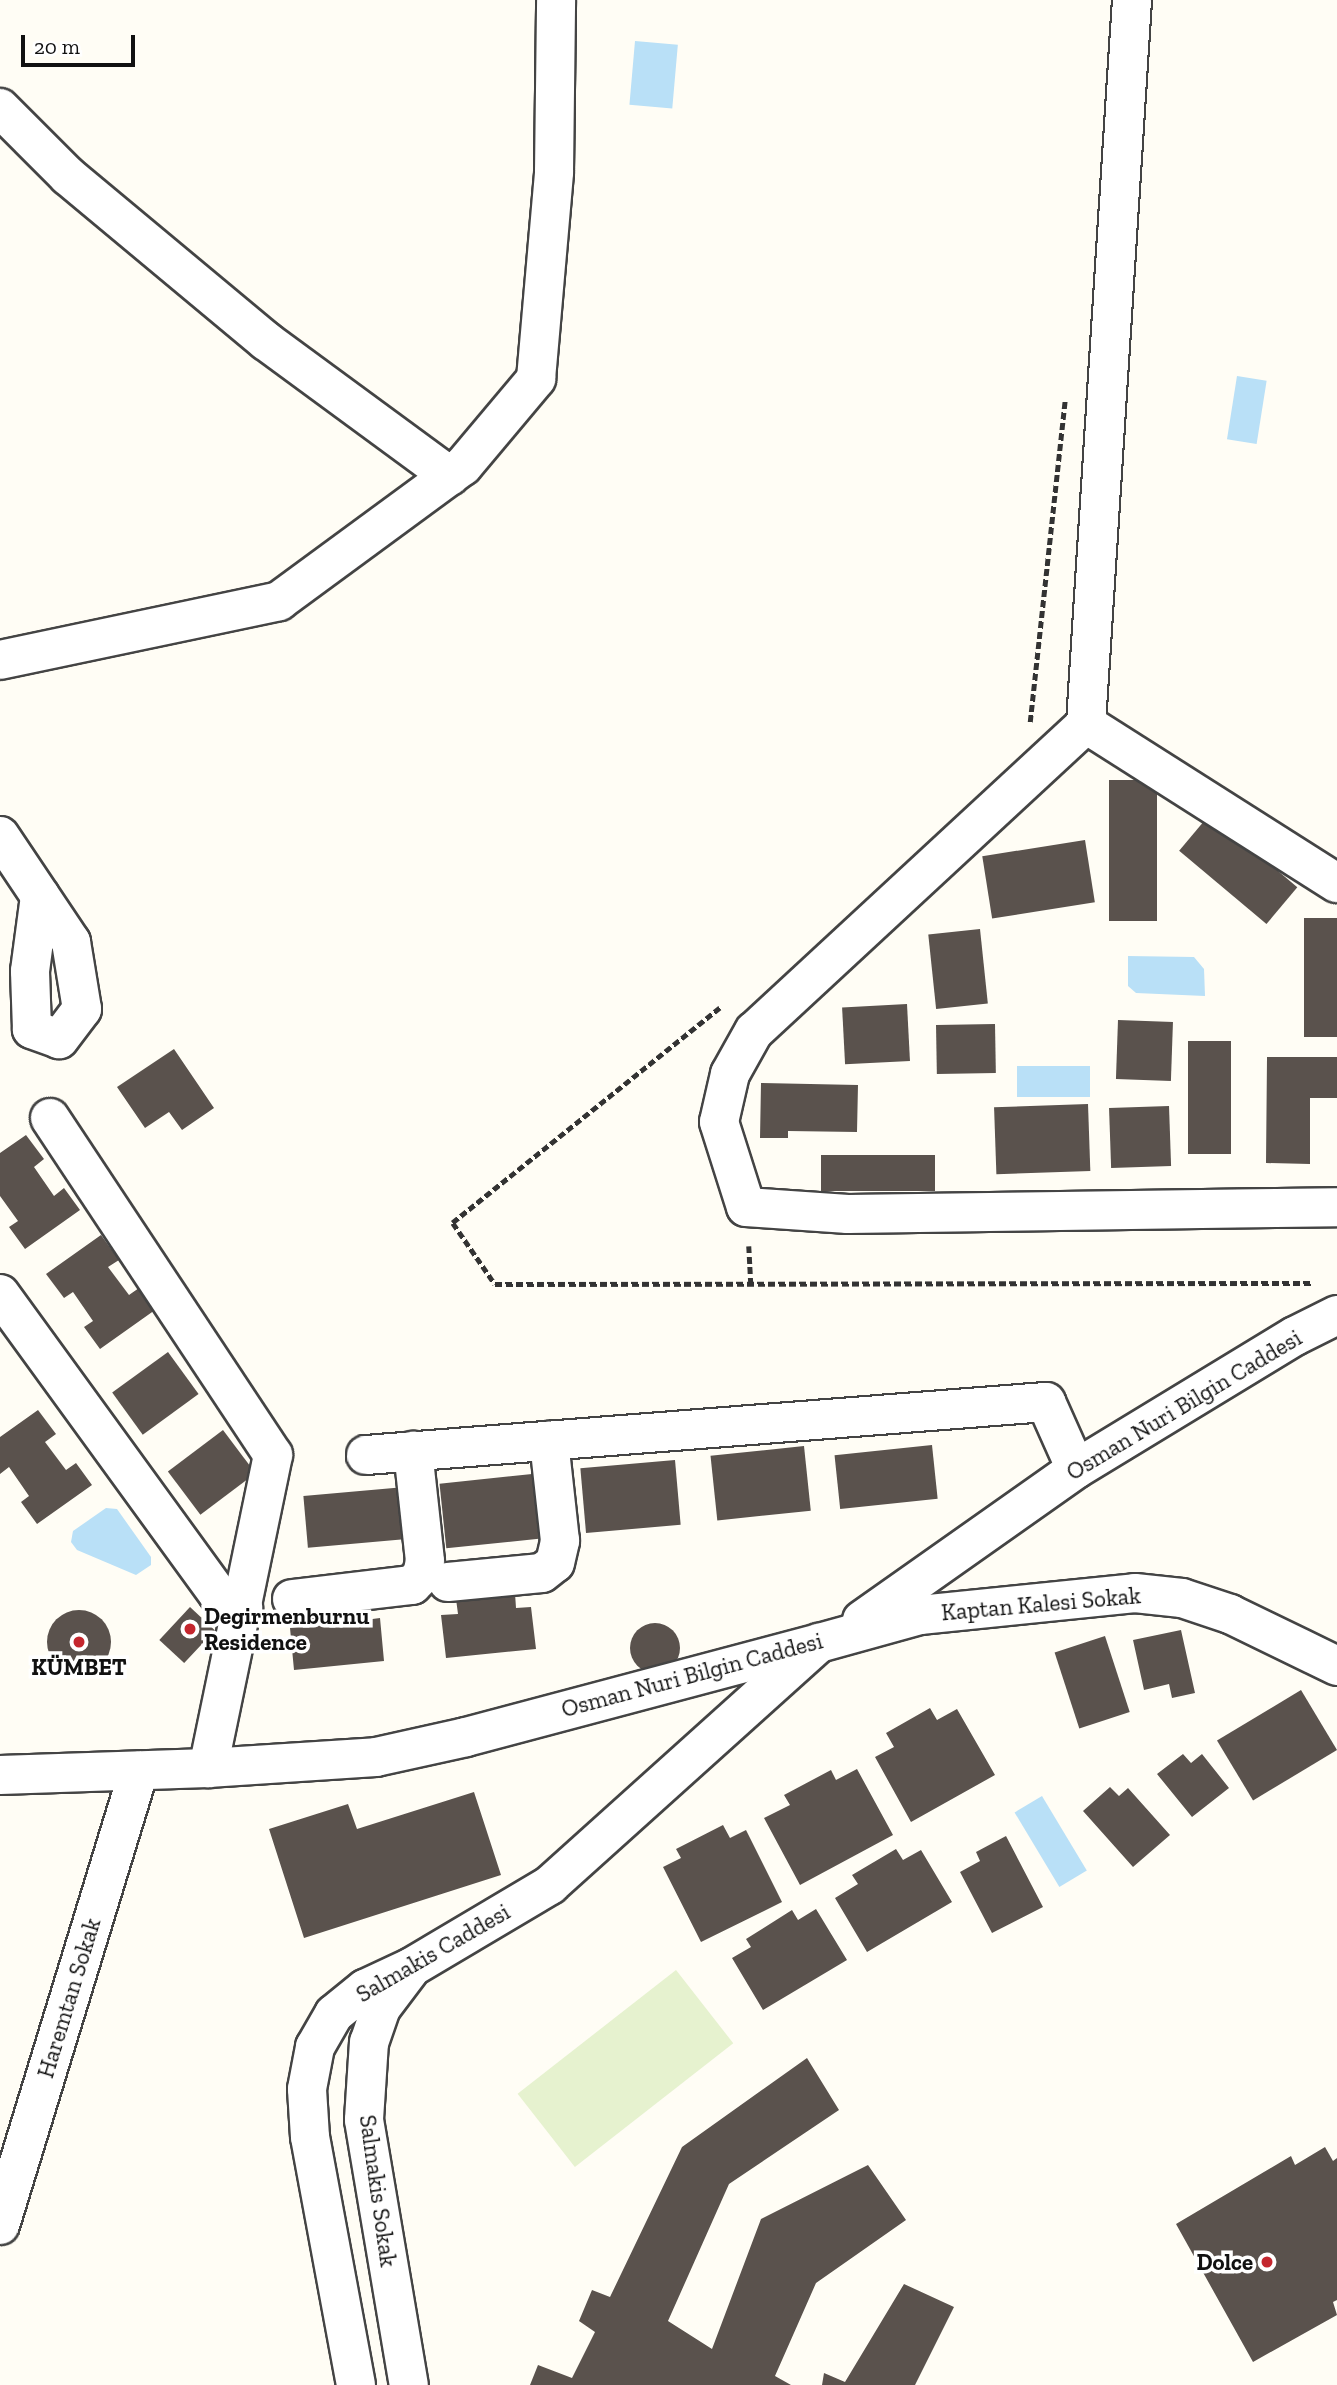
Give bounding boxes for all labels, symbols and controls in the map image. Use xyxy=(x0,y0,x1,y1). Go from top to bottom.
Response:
scale bar xyxy=(24,21,138,65)
text: 20 m xyxy=(34,34,80,59)
street label: Osman Nuri Bilgin Caddesi xyxy=(1061,1324,1307,1486)
street label: Kaptan Kalesi Sokak xyxy=(940,1582,1142,1626)
place label: Degirmenburnu Residence xyxy=(204,1602,370,1656)
marker: Degirmenburnu Residence xyxy=(182,1621,198,1637)
street label: Osman Nuri Bilgin Caddesi xyxy=(558,1627,826,1723)
marker: KÜMBET xyxy=(71,1634,87,1650)
place label: KÜMBET xyxy=(31,1653,127,1681)
street label: Salmakis Caddesi xyxy=(351,1898,515,2008)
street label: Haremtan Sokak xyxy=(32,1915,106,2081)
street label: Salmakis Sokak xyxy=(354,2113,402,2269)
place label: Dolce xyxy=(1196,2248,1253,2276)
marker: Dolce xyxy=(1259,2254,1275,2270)

